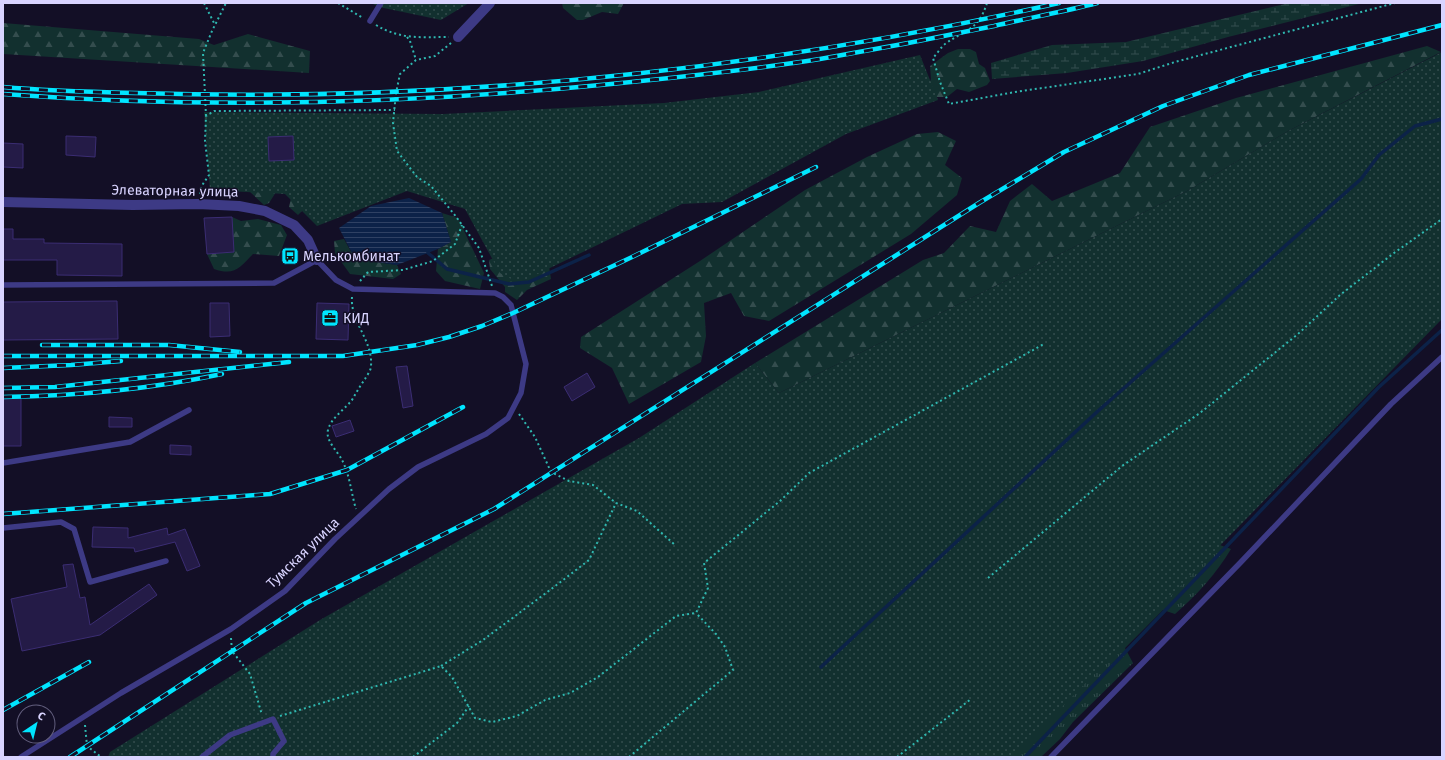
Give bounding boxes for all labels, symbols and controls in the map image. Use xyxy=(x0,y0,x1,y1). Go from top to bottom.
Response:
street label: Элеваторная улица xyxy=(111,181,239,201)
bus stop icon: Мелькомбинат xyxy=(280,246,300,266)
place label: Мелькомбинат xyxy=(303,248,401,265)
office icon: КИД xyxy=(320,308,340,328)
place label: КИД xyxy=(343,310,369,327)
street label: Тумская улица xyxy=(263,514,343,592)
north arrow xyxy=(16,704,56,744)
text: С xyxy=(35,709,48,724)

